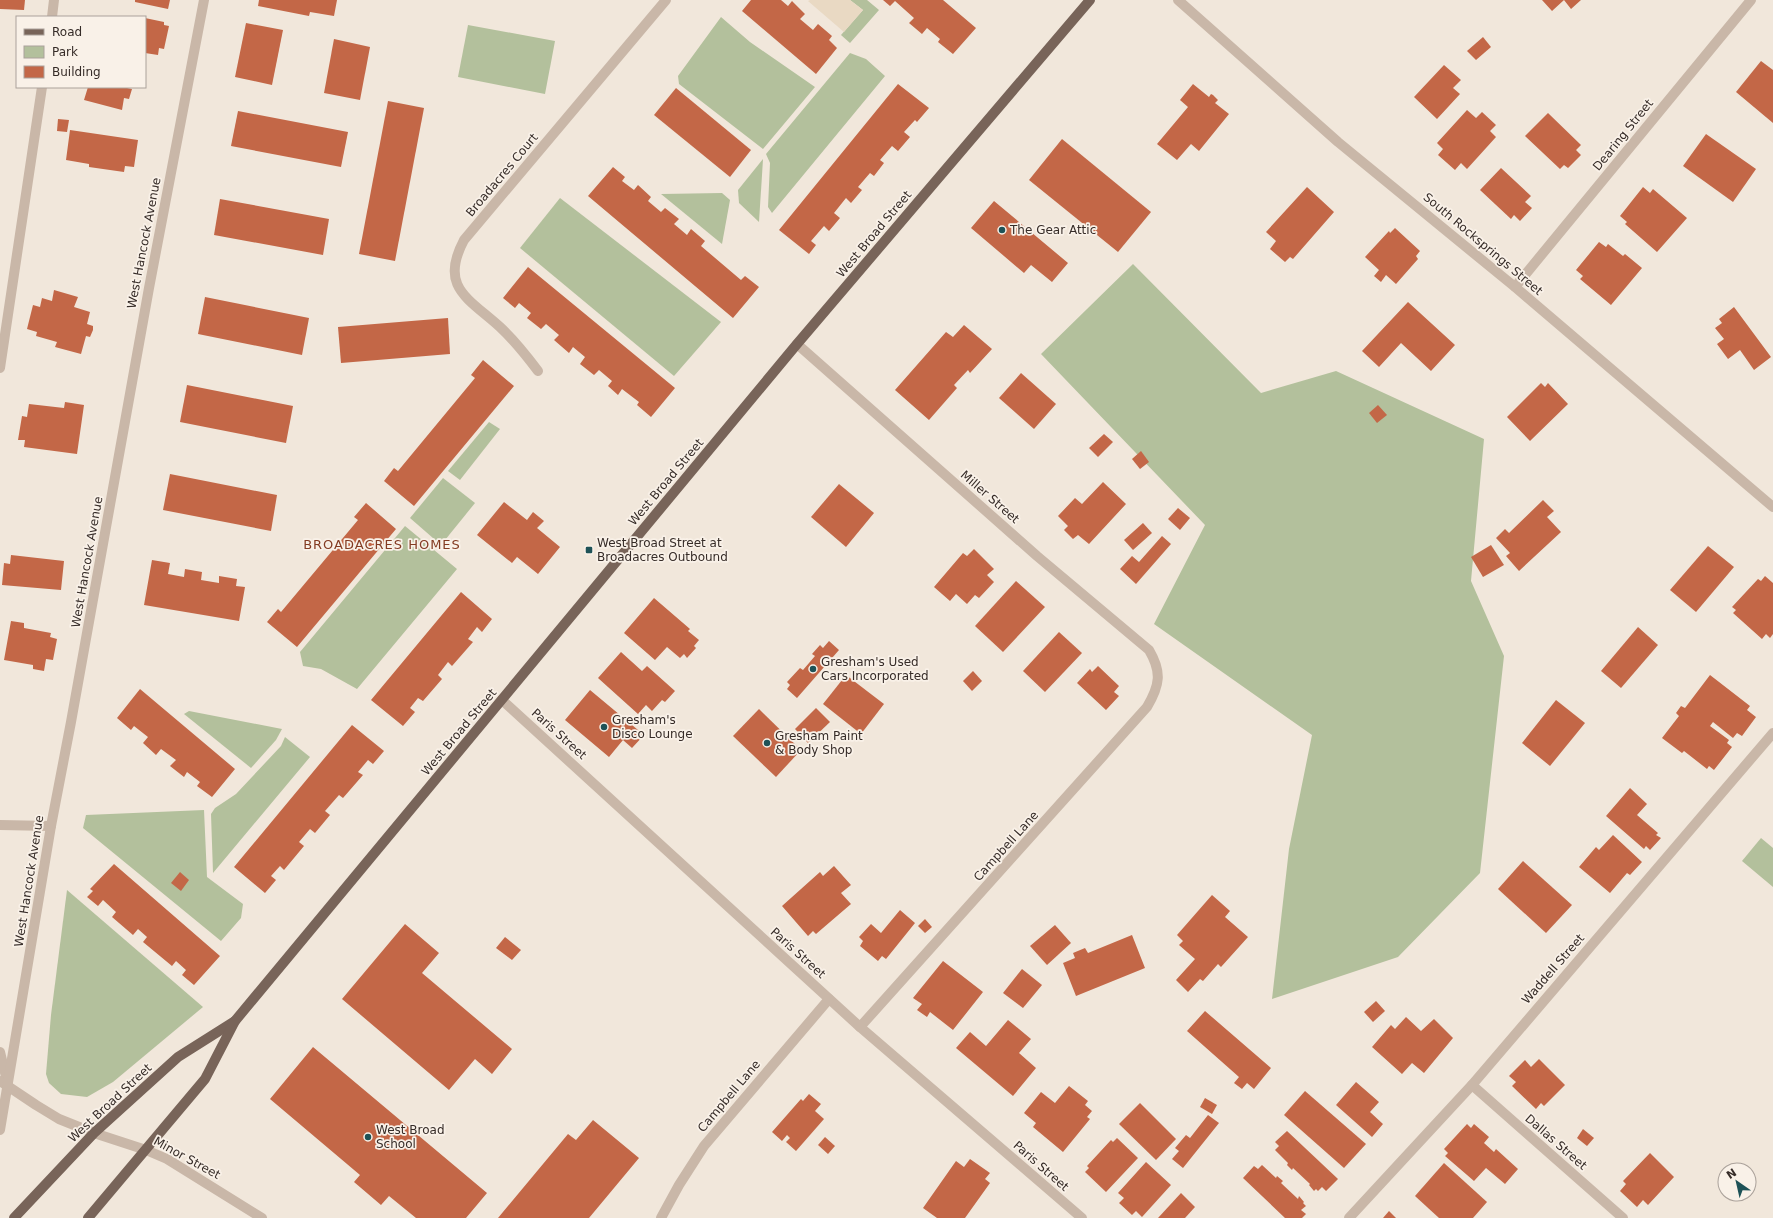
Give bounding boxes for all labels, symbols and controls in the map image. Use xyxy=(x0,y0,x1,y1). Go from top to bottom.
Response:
legend xyxy=(16,16,146,88)
text: Road xyxy=(52,25,82,39)
text: Park xyxy=(52,45,78,59)
text: Building xyxy=(52,65,101,79)
street label: Dearing Street xyxy=(1590,96,1656,174)
street label: Broadacres Court xyxy=(463,130,541,219)
street label: West Hancock Avenue xyxy=(124,176,164,310)
street label: West Broad Street xyxy=(834,188,915,280)
street label: South Rocksprings Street xyxy=(1421,190,1546,298)
place label: The Gear Attic xyxy=(1009,223,1096,237)
marker: The Gear Attic xyxy=(997,225,1007,235)
street label: West Broad Street xyxy=(626,436,707,528)
street label: Miller Street xyxy=(958,468,1022,526)
street label: West Hancock Avenue xyxy=(69,495,105,629)
place label: West Broad Street at Broadacres Outbound xyxy=(597,536,728,564)
district label: BROADACRES HOMES xyxy=(303,537,461,552)
marker: West Broad Street at Broadacres Outbound xyxy=(584,545,594,555)
place label: Gresham's Used Cars Incorporated xyxy=(821,655,929,683)
marker: Gresham's Used Cars Incorporated xyxy=(808,664,818,674)
street label: West Broad Street xyxy=(419,686,500,778)
street label: Paris Street xyxy=(529,706,589,762)
place label: Gresham's Disco Lounge xyxy=(612,713,693,741)
marker: Gresham's Disco Lounge xyxy=(599,722,609,732)
place label: Gresham Paint & Body Shop xyxy=(775,729,863,757)
marker: Gresham Paint & Body Shop xyxy=(762,738,772,748)
street label: Campbell Lane xyxy=(971,808,1041,884)
street label: West Hancock Avenue xyxy=(12,814,46,948)
street label: Paris Street xyxy=(768,925,828,981)
street label: Waddell Street xyxy=(1519,931,1587,1007)
street label: Campbell Lane xyxy=(695,1057,763,1135)
street label: West Broad Street xyxy=(65,1061,155,1145)
street label: Dallas Street xyxy=(1522,1111,1590,1173)
place label: West Broad School xyxy=(376,1123,445,1151)
marker: West Broad School xyxy=(363,1132,373,1142)
street label: Minor Street xyxy=(151,1134,223,1182)
street label: Paris Street xyxy=(1010,1138,1072,1194)
north arrow xyxy=(1717,1162,1757,1202)
text: N xyxy=(1724,1166,1739,1182)

